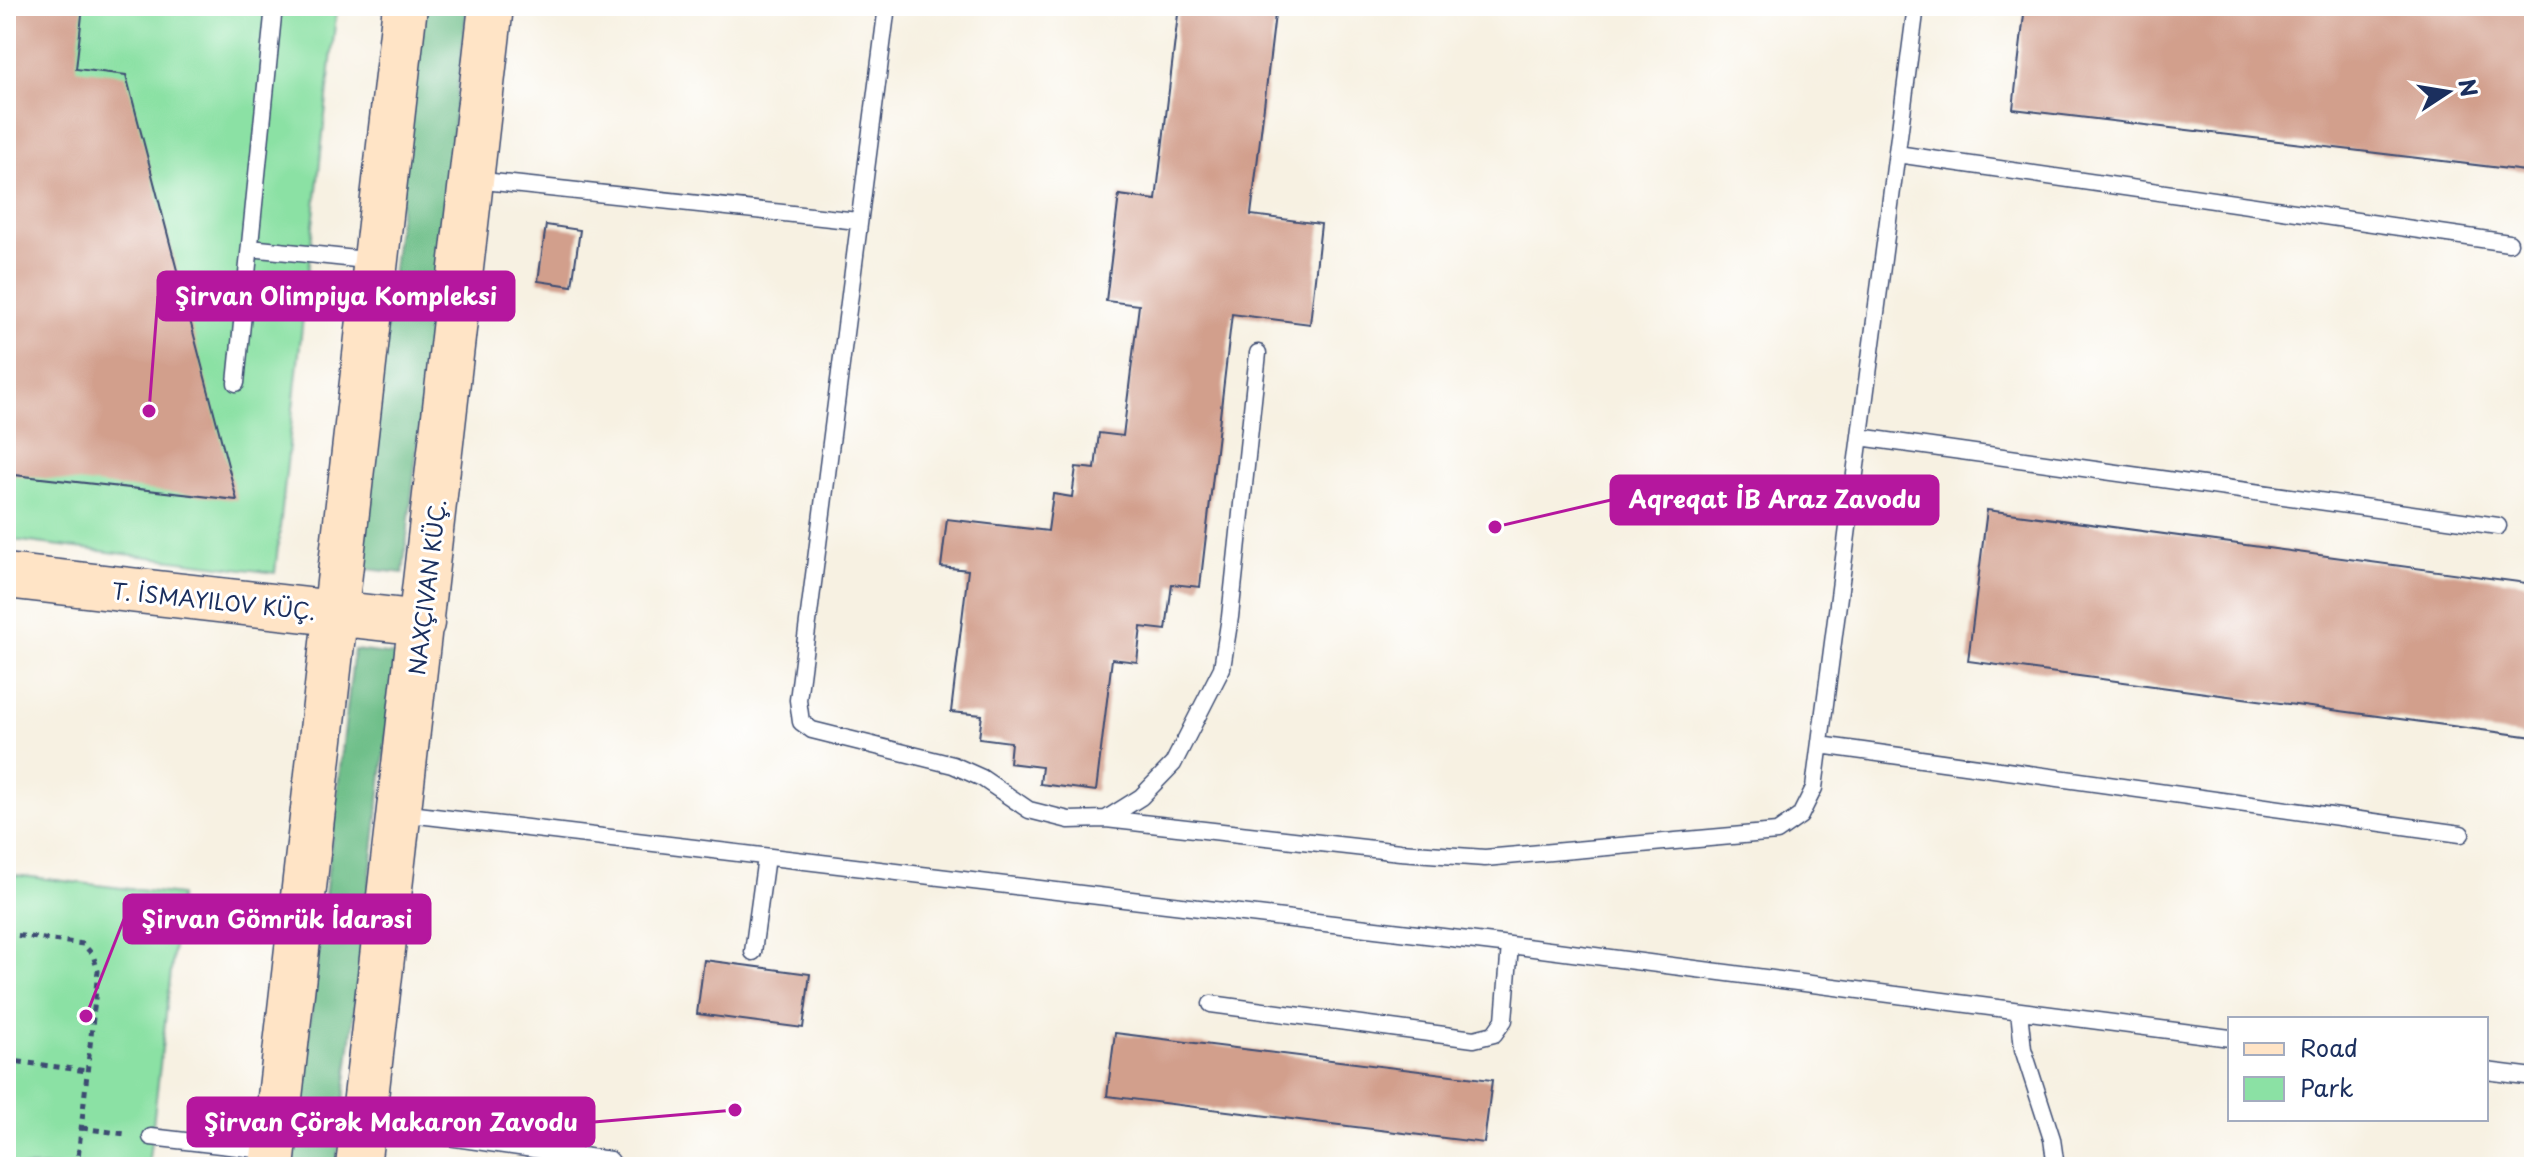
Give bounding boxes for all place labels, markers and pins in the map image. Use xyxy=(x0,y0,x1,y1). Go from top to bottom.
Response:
callout: Şirvan Olimpiya Kompleksi xyxy=(158,272,514,320)
callout: Aqreqat İB Araz Zavodu xyxy=(1611,476,1938,524)
callout: Şirvan Gömrük İdarəsi xyxy=(124,895,430,943)
callout: Şirvan Çörək Makaron Zavodu xyxy=(188,1098,594,1146)

